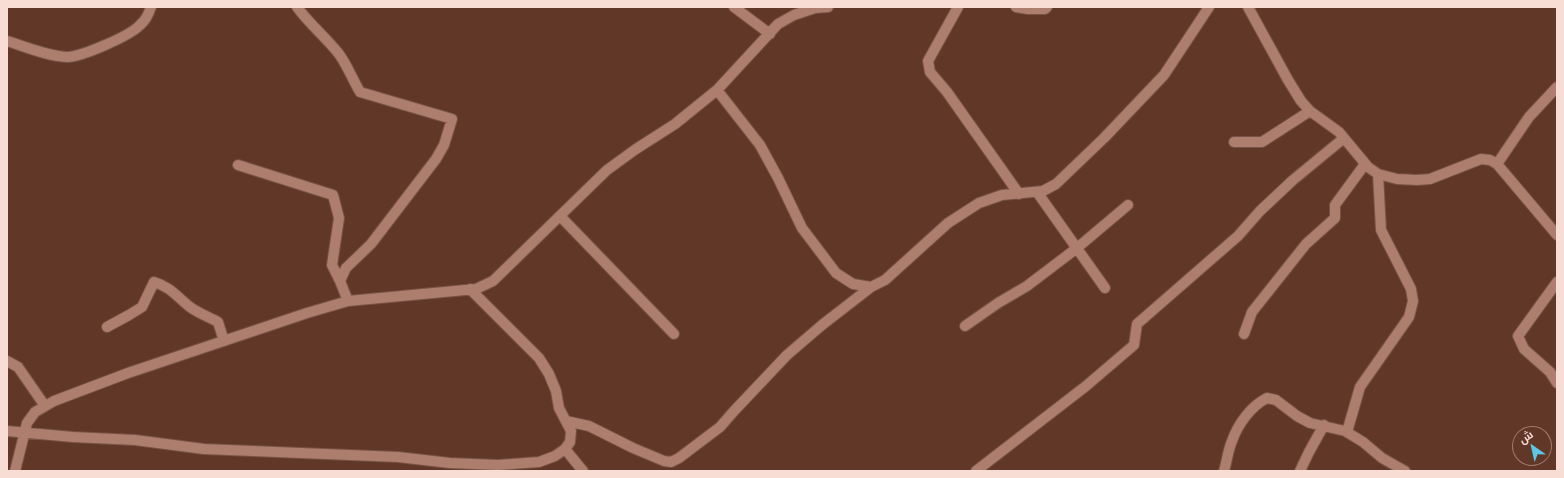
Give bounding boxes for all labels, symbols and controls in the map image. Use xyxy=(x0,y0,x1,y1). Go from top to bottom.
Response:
north arrow xyxy=(1512,426,1552,466)
text: ش xyxy=(1516,426,1536,447)

